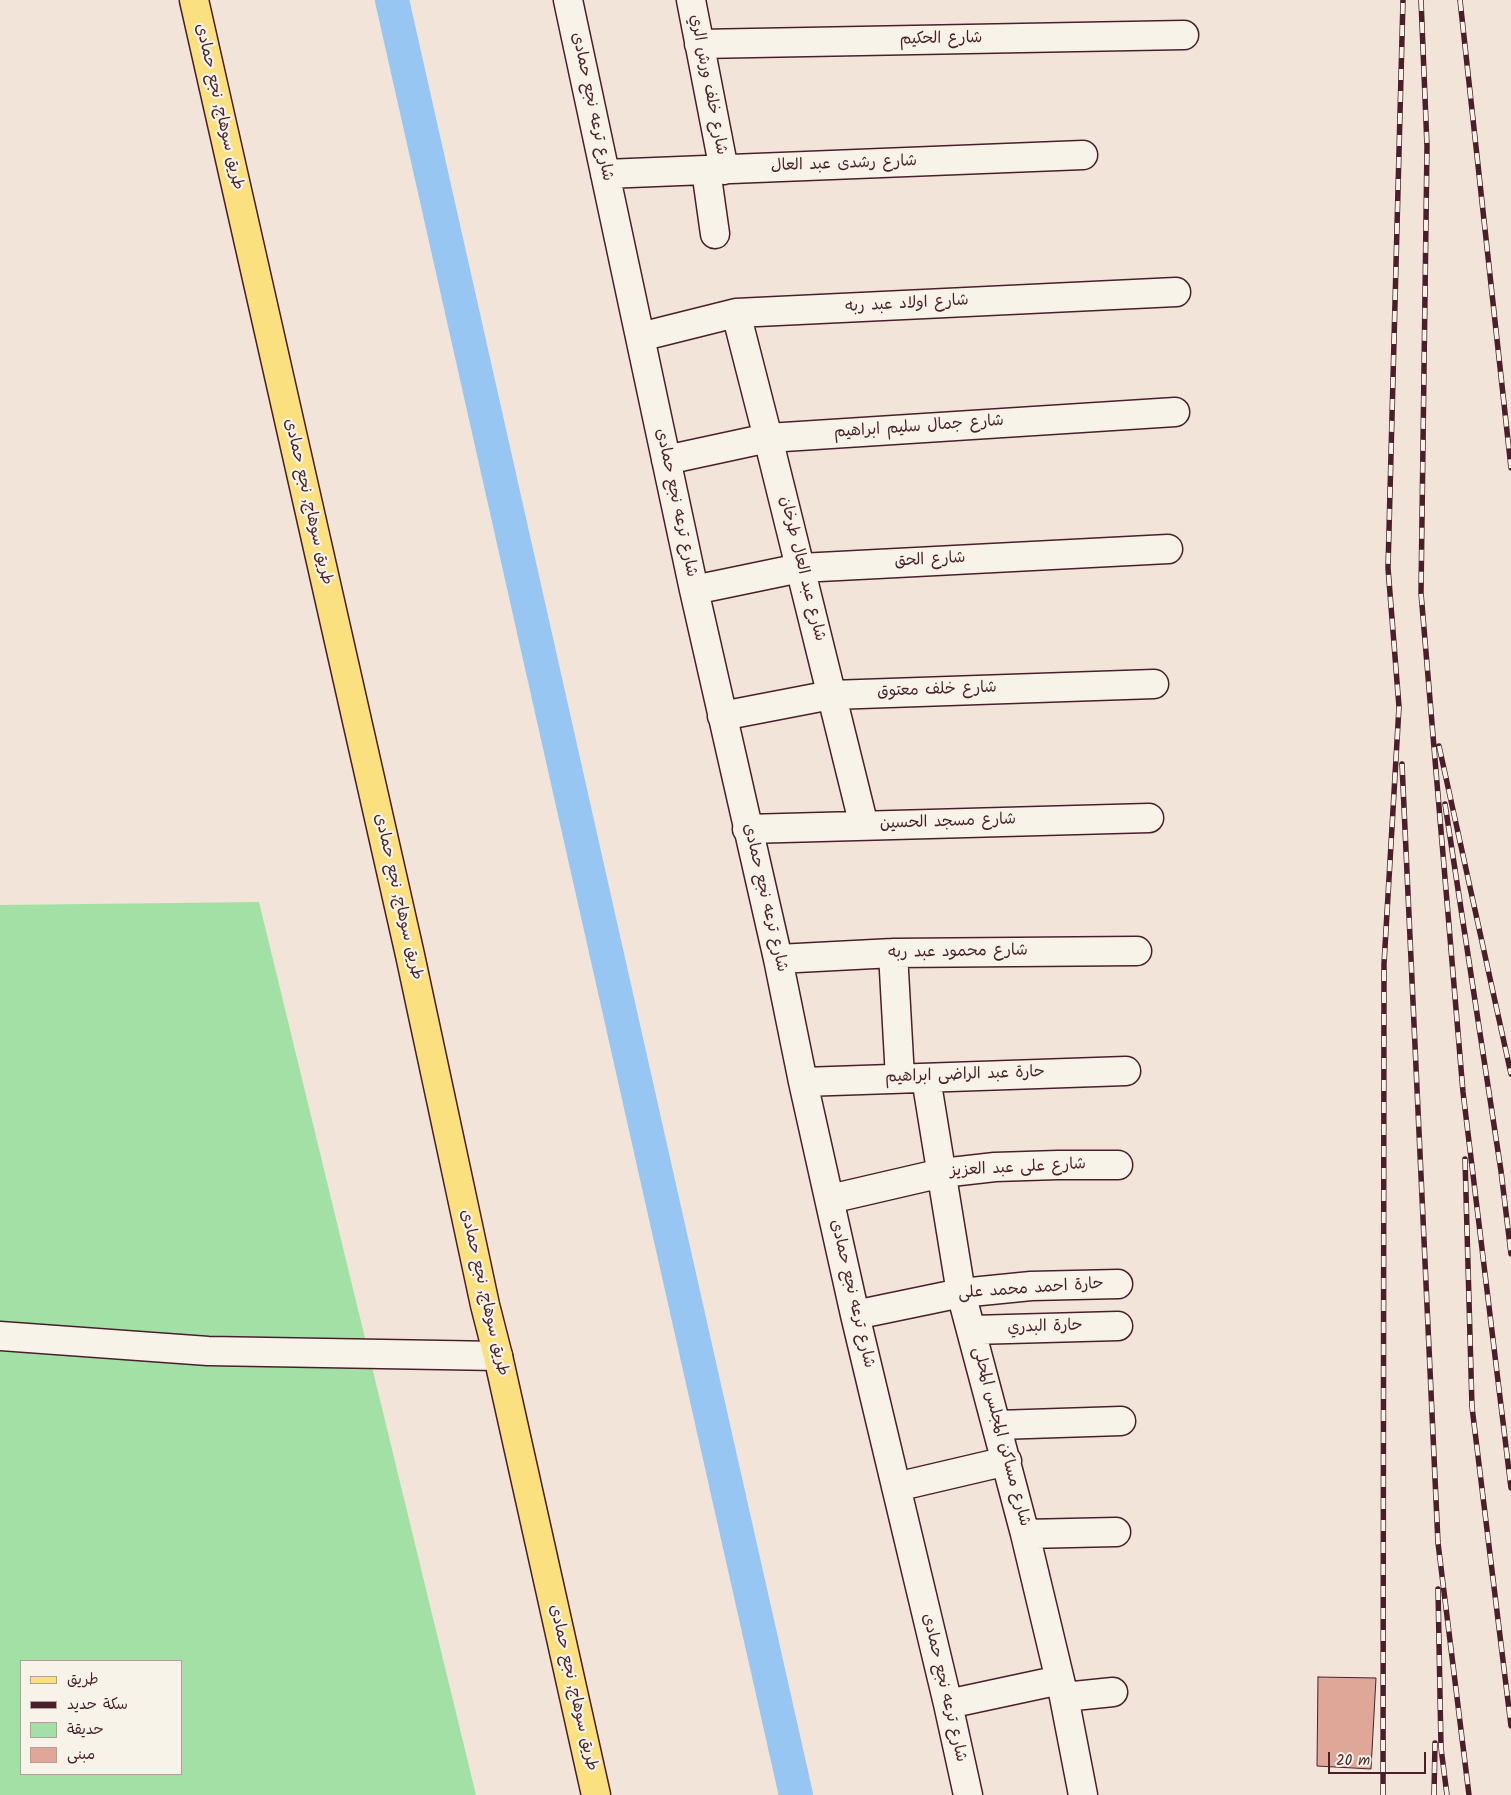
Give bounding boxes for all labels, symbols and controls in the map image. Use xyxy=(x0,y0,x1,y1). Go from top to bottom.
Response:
street label: شارع خلف ورش الري xyxy=(684,13,730,157)
street label: طريق سوهاج, نجع حمادى xyxy=(190,22,246,192)
street label: شارع الحكيم xyxy=(900,30,982,50)
street label: شارع ترعه نجع حمادى xyxy=(566,31,616,183)
street label: شارع رشدى عبد العال xyxy=(771,153,917,177)
street label: شارع اولاد عبد ربه xyxy=(845,292,969,318)
street label: شارع جمال سليم ابراهيم xyxy=(833,412,1005,444)
street label: طريق سوهاج, نجع حمادى xyxy=(279,417,335,587)
street label: شارع ترعه نجع حمادى xyxy=(650,427,700,579)
street label: شارع عبد العال طرخان xyxy=(774,494,828,644)
street label: شارع الحق xyxy=(894,550,966,572)
street label: شارع خلف معتوق xyxy=(877,679,997,703)
street label: شارع مسجد الحسين xyxy=(880,811,1016,835)
street label: طريق سوهاج, نجع حمادى xyxy=(369,812,425,982)
street label: شارع ترعه نجع حمادى xyxy=(738,822,790,974)
street label: شارع محمود عبد ربه xyxy=(888,942,1028,964)
street label: حارة عبد الراضى ابراهيم xyxy=(885,1064,1045,1088)
street label: شارع على عبد العزيز xyxy=(950,1156,1086,1182)
street label: طريق سوهاج, نجع حمادى xyxy=(455,1208,511,1378)
street label: شارع ترعه نجع حمادى xyxy=(825,1218,877,1370)
street label: حارة احمد محمد على xyxy=(958,1275,1104,1305)
street label: حارة البدري xyxy=(1007,1317,1083,1339)
street label: شارع مساكن المجلس المحلى xyxy=(967,1345,1033,1529)
street label: طريق سوهاج, نجع حمادى xyxy=(544,1603,600,1773)
street label: شارع ترعه نجع حمادى xyxy=(917,1612,969,1764)
legend xyxy=(20,1660,182,1775)
text: طريق xyxy=(67,1668,99,1692)
text: سكة حديد xyxy=(67,1693,128,1717)
text: حديقة xyxy=(67,1718,104,1742)
scale bar xyxy=(1331,1742,1428,1774)
text: مبنى xyxy=(67,1743,95,1767)
text: 20 m xyxy=(1336,1749,1370,1773)

